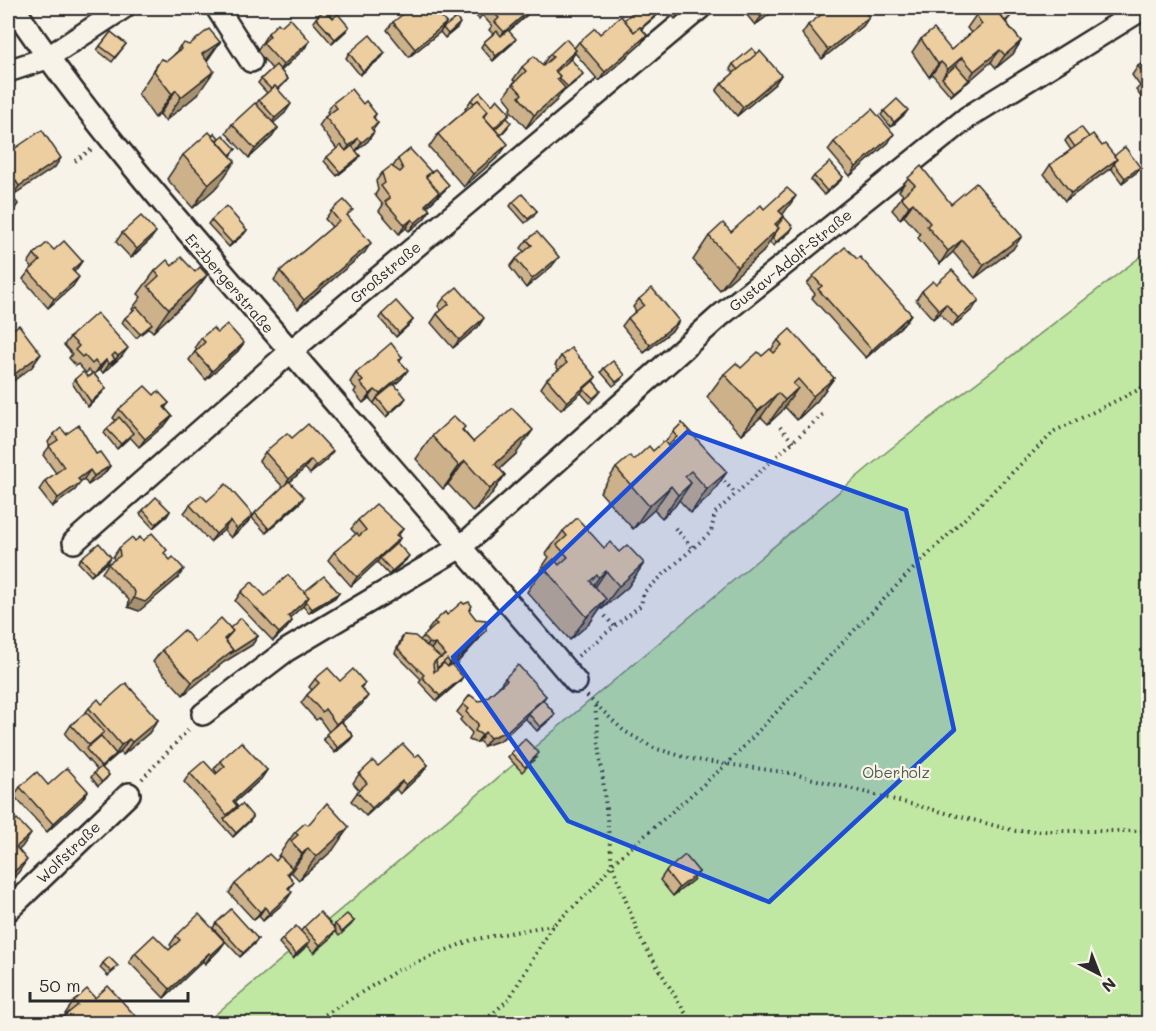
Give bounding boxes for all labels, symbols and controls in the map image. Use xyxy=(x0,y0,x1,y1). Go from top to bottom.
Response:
street label: Gustav-Adolf-Straße xyxy=(725,204,855,316)
street label: Erzbergerstraße xyxy=(181,229,279,337)
street label: Großstraße xyxy=(345,236,425,308)
park label: Oberholz xyxy=(862,762,930,782)
street label: Wolfstraße xyxy=(32,817,104,887)
north arrow xyxy=(1069,944,1129,1004)
scale bar xyxy=(30,965,188,1003)
text: 50 m xyxy=(39,973,81,997)
text: N xyxy=(1098,974,1121,997)

